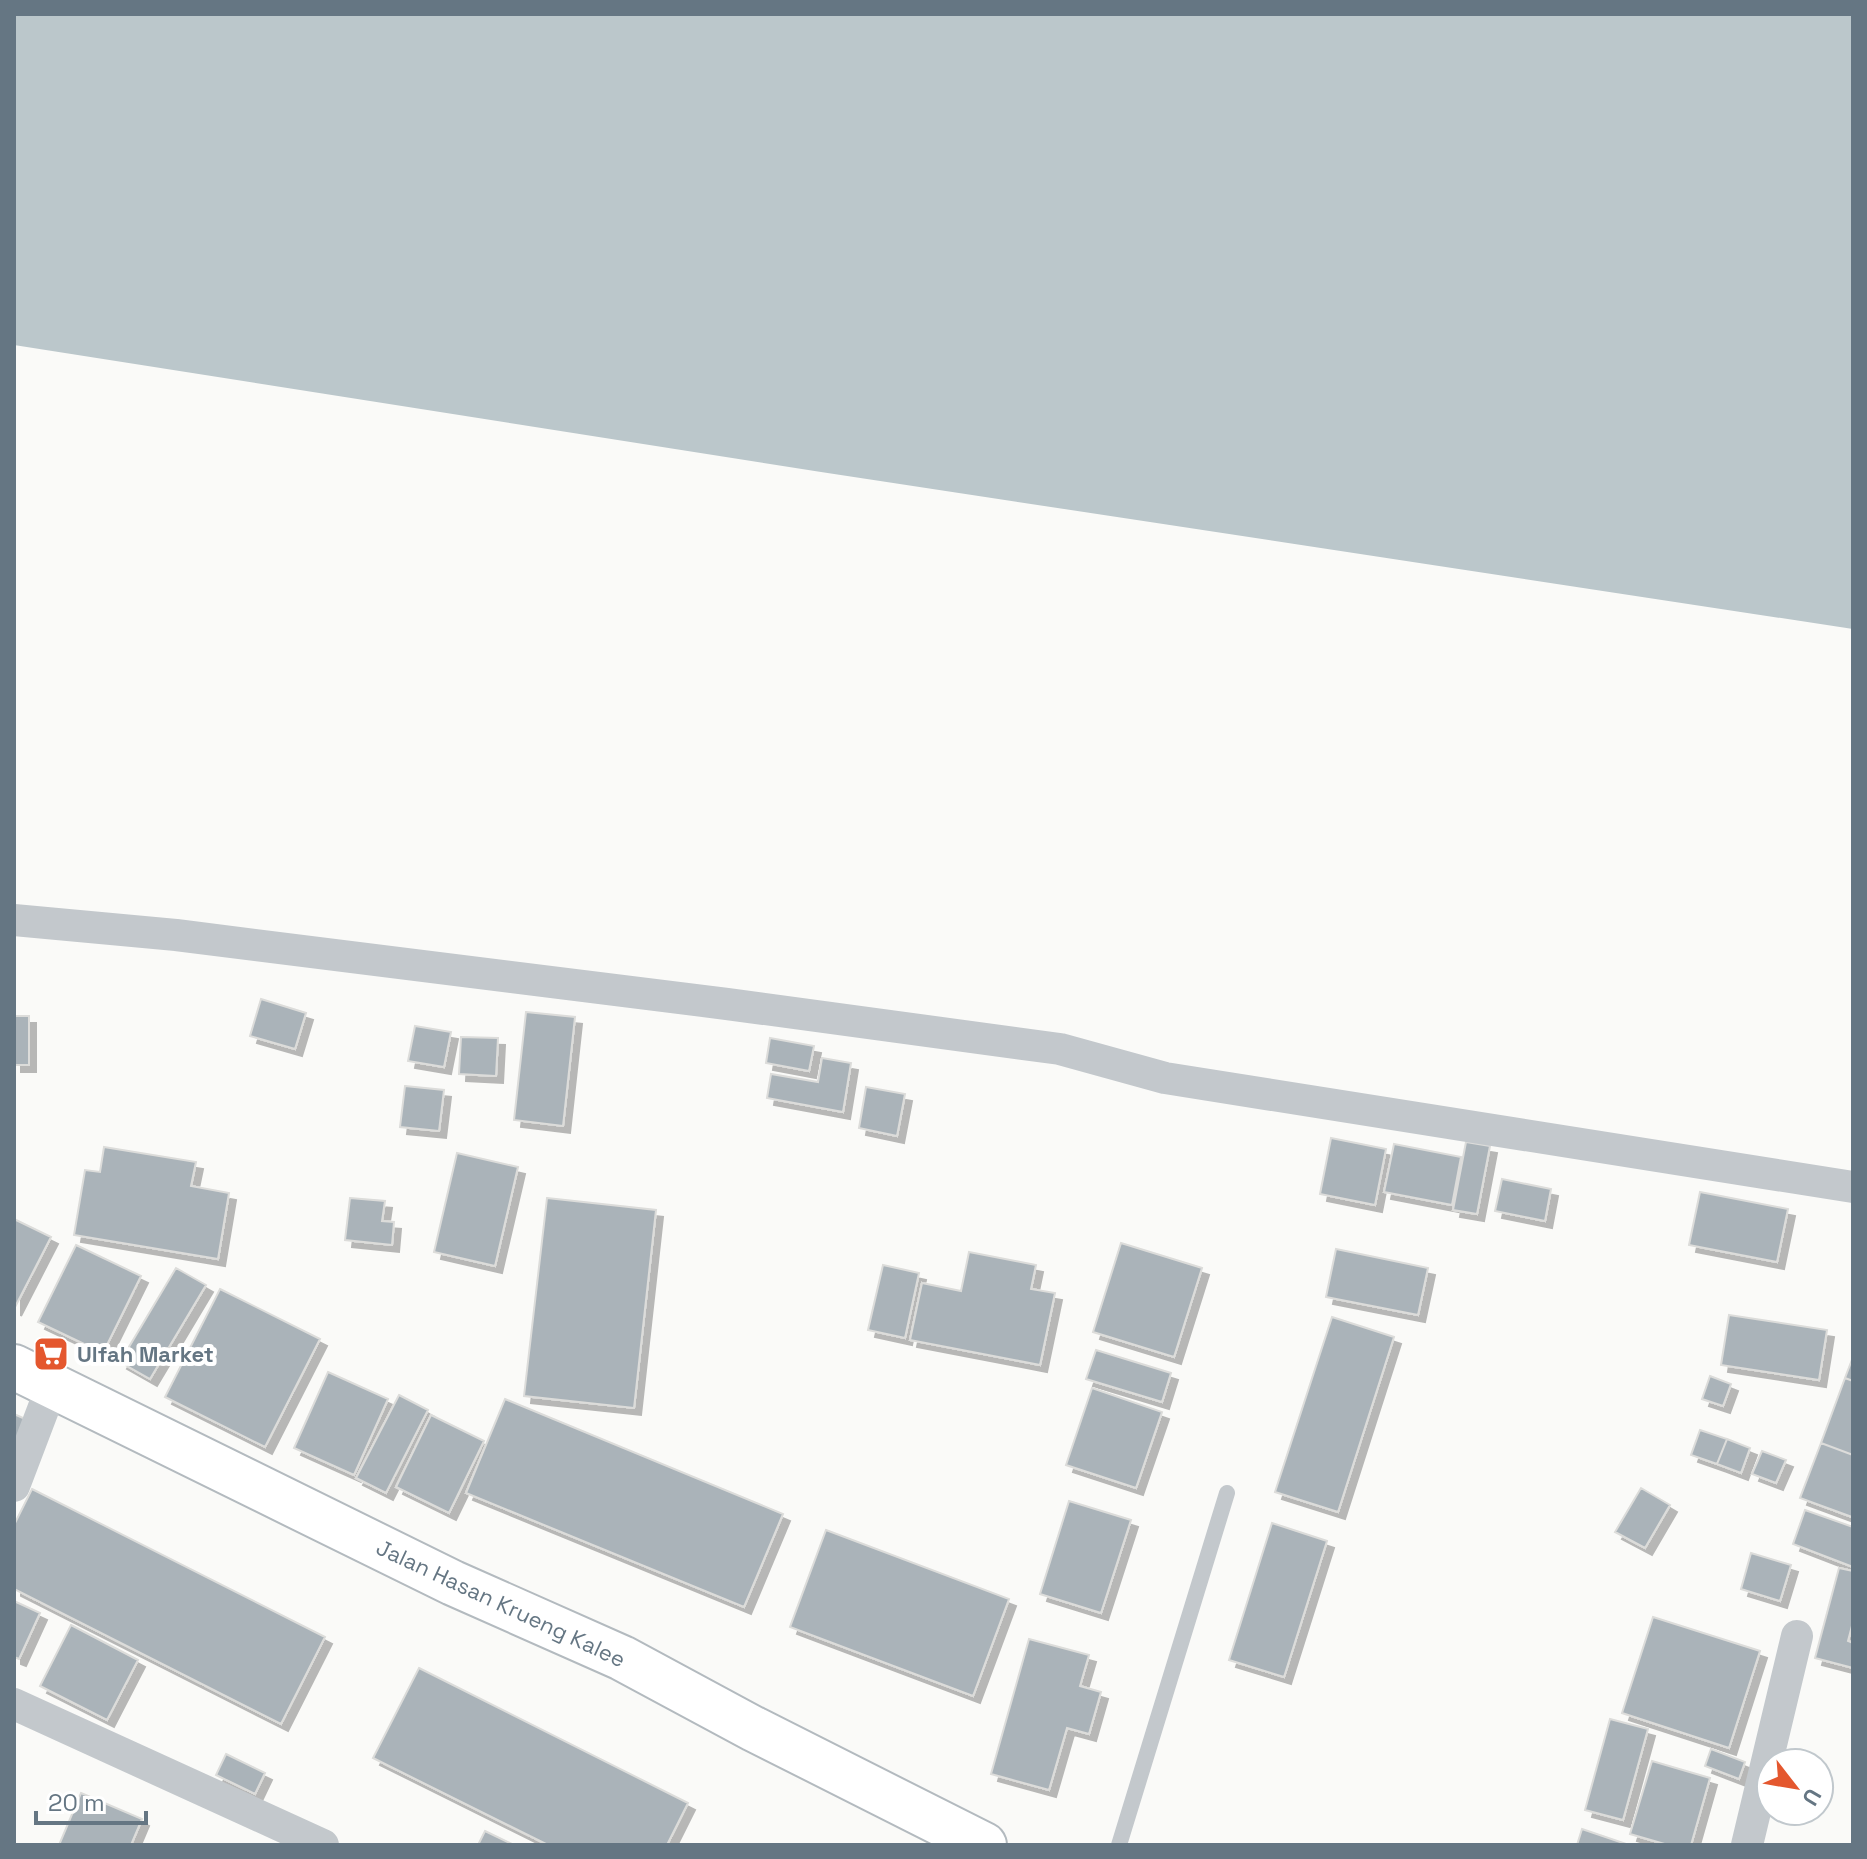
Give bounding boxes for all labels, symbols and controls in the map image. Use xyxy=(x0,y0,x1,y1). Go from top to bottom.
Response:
supermarket icon: Ulfah Market xyxy=(32,1335,70,1373)
place label: Ulfah Market xyxy=(77,1340,214,1368)
street label: Jalan Hasan Krueng Kalee xyxy=(372,1533,630,1673)
north arrow xyxy=(1755,1747,1835,1827)
scale bar xyxy=(36,1775,146,1825)
text: U xyxy=(1796,1784,1828,1811)
text: 20 m xyxy=(48,1787,105,1818)

